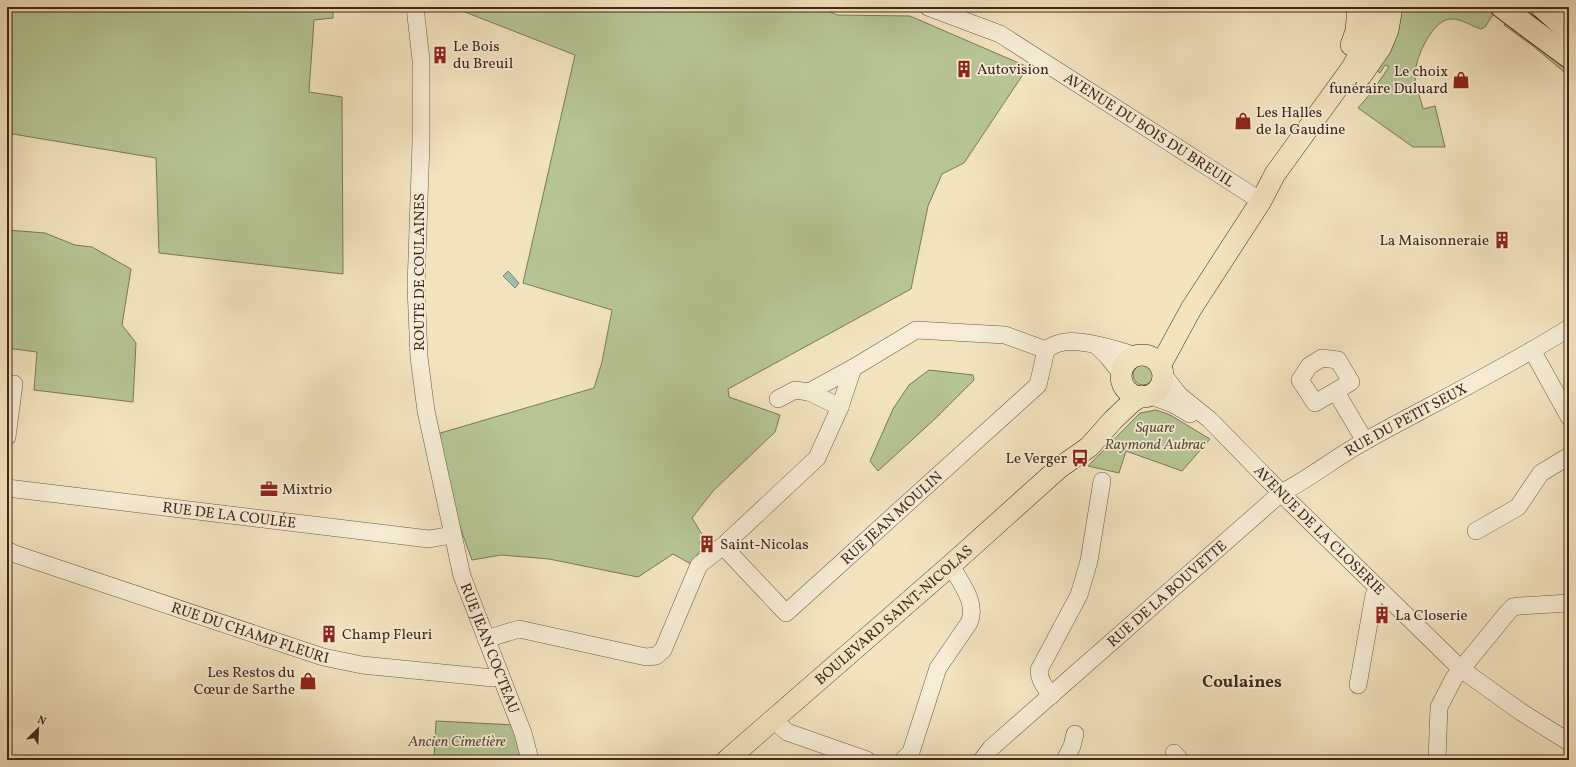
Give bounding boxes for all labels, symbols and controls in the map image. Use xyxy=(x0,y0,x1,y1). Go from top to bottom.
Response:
place label: Le Bois du Breuil xyxy=(453,37,513,75)
building icon: Le Bois du Breuil xyxy=(430,45,450,65)
building icon: Autovision xyxy=(954,59,974,79)
place label: Autovision xyxy=(977,60,1049,81)
place label: Le choix funéraire Duluard xyxy=(1329,62,1448,100)
street label: AVENUE DU BOIS DU BREUIL xyxy=(1059,68,1238,193)
shop icon: Le choix funéraire Duluard xyxy=(1451,70,1471,90)
place label: Les Halles de la Gaudine xyxy=(1256,103,1345,141)
shop icon: Les Halles de la Gaudine xyxy=(1233,111,1253,131)
street label: ROUTE DE COULAINES xyxy=(410,193,431,351)
building icon: La Maisonneraie xyxy=(1492,230,1512,250)
place label: La Maisonneraie xyxy=(1379,231,1489,252)
street label: RUE DU PETIT SEUX xyxy=(1341,379,1471,462)
park label: Square Raymond Aubrac xyxy=(1104,418,1206,456)
bus stop icon: Le Verger xyxy=(1070,448,1090,468)
place label: Le Verger xyxy=(1006,449,1067,470)
street label: AVENUE DE LA CLOSERIE xyxy=(1248,462,1389,601)
street label: RUE JEAN MOULIN xyxy=(837,467,948,571)
office icon: Mixtrio xyxy=(259,479,279,499)
place label: Mixtrio xyxy=(282,480,332,501)
street label: RUE DE LA COULÉE xyxy=(161,498,297,535)
building icon: Saint-Nicolas xyxy=(697,534,717,554)
place label: Saint-Nicolas xyxy=(720,535,809,556)
street label: RUE DE LA BOUVETTE xyxy=(1103,536,1232,653)
street label: BOULEVARD SAINT-NICOLAS xyxy=(811,541,978,691)
street label: RUE JEAN COCTEAU xyxy=(454,580,523,717)
street label: RUE DU CHAMP FLEURI xyxy=(168,598,331,670)
building icon: La Closerie xyxy=(1372,605,1392,625)
place label: La Closerie xyxy=(1395,606,1468,627)
building icon: Champ Fleuri xyxy=(319,624,339,644)
place label: Champ Fleuri xyxy=(342,625,432,646)
place label: Les Restos du Cœur de Sarthe xyxy=(194,663,295,701)
shop icon: Les Restos du Cœur de Sarthe xyxy=(298,671,318,691)
district label: Coulaines xyxy=(1202,671,1282,694)
north arrow xyxy=(18,709,58,749)
text: N xyxy=(35,713,48,730)
park label: Ancien Cimetière xyxy=(407,732,506,753)

